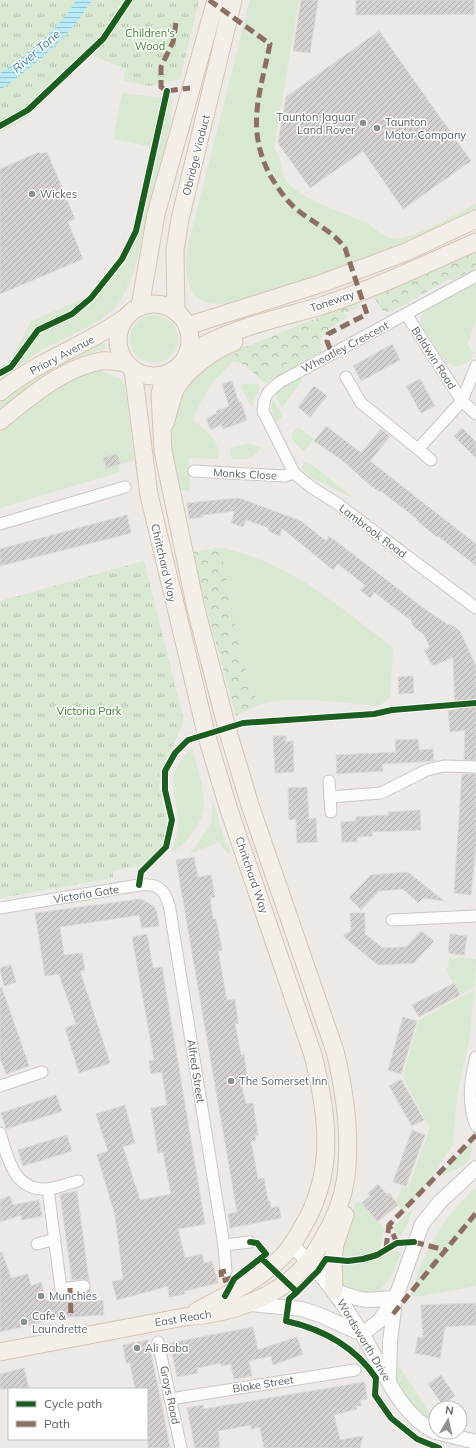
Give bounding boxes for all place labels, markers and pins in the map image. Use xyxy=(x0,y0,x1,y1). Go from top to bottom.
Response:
place label: Taunton Jaguar Land Rover xyxy=(277,110,355,137)
place label: Taunton Motor Company xyxy=(385,115,466,142)
marker: Taunton Jaguar Land Rover xyxy=(358,118,368,128)
marker: Taunton Motor Company xyxy=(372,123,382,133)
place label: Wickes xyxy=(40,187,77,201)
marker: Wickes xyxy=(27,189,37,199)
place label: The Somerset Inn xyxy=(239,1074,328,1088)
marker: The Somerset Inn xyxy=(226,1076,236,1086)
place label: Munchies xyxy=(49,1289,97,1303)
marker: Munchies xyxy=(36,1291,46,1301)
place label: Cafe & Laundrette xyxy=(32,1309,87,1336)
marker: Cafe & Laundrette xyxy=(19,1317,29,1327)
place label: Ali Baba xyxy=(145,1341,188,1355)
marker: Ali Baba xyxy=(132,1343,142,1353)

